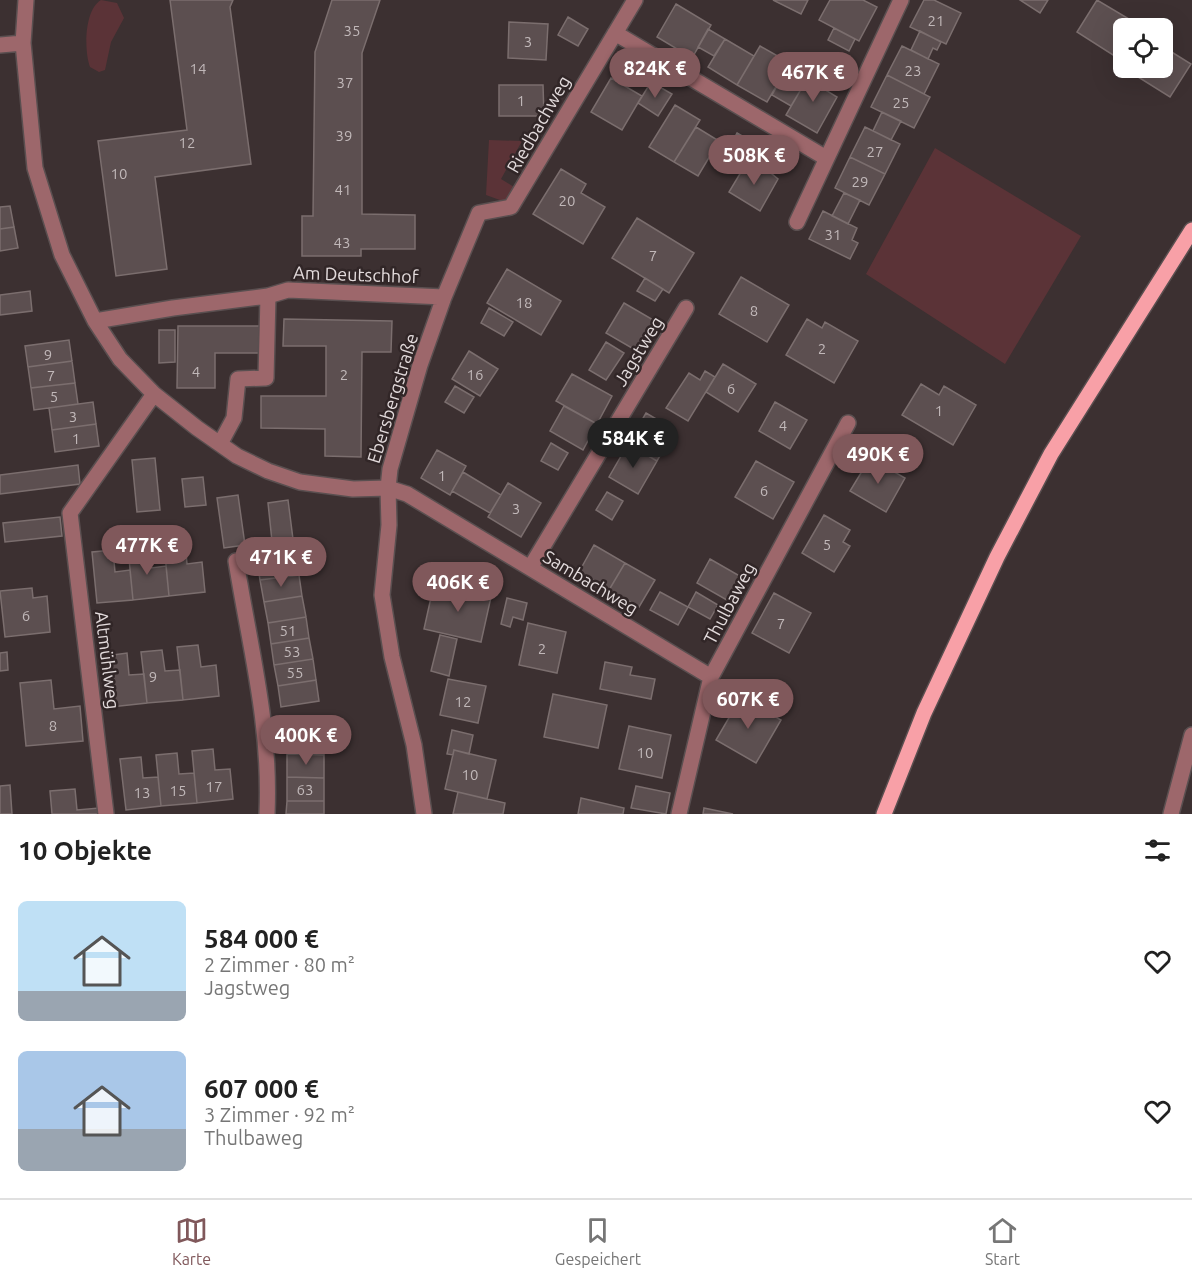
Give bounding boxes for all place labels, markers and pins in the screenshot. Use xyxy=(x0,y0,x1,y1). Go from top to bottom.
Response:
pin: 824K € xyxy=(606,48,704,99)
pin: 467K € xyxy=(764,52,862,103)
pin: 508K € xyxy=(705,135,803,186)
pin: 584K € xyxy=(584,418,682,469)
pin: 490K € xyxy=(829,434,927,485)
pin: 477K € xyxy=(98,525,196,576)
pin: 471K € xyxy=(232,537,330,588)
pin: 406K € xyxy=(409,562,507,613)
pin: 607K € xyxy=(699,679,797,730)
pin: 400K € xyxy=(257,715,355,766)

